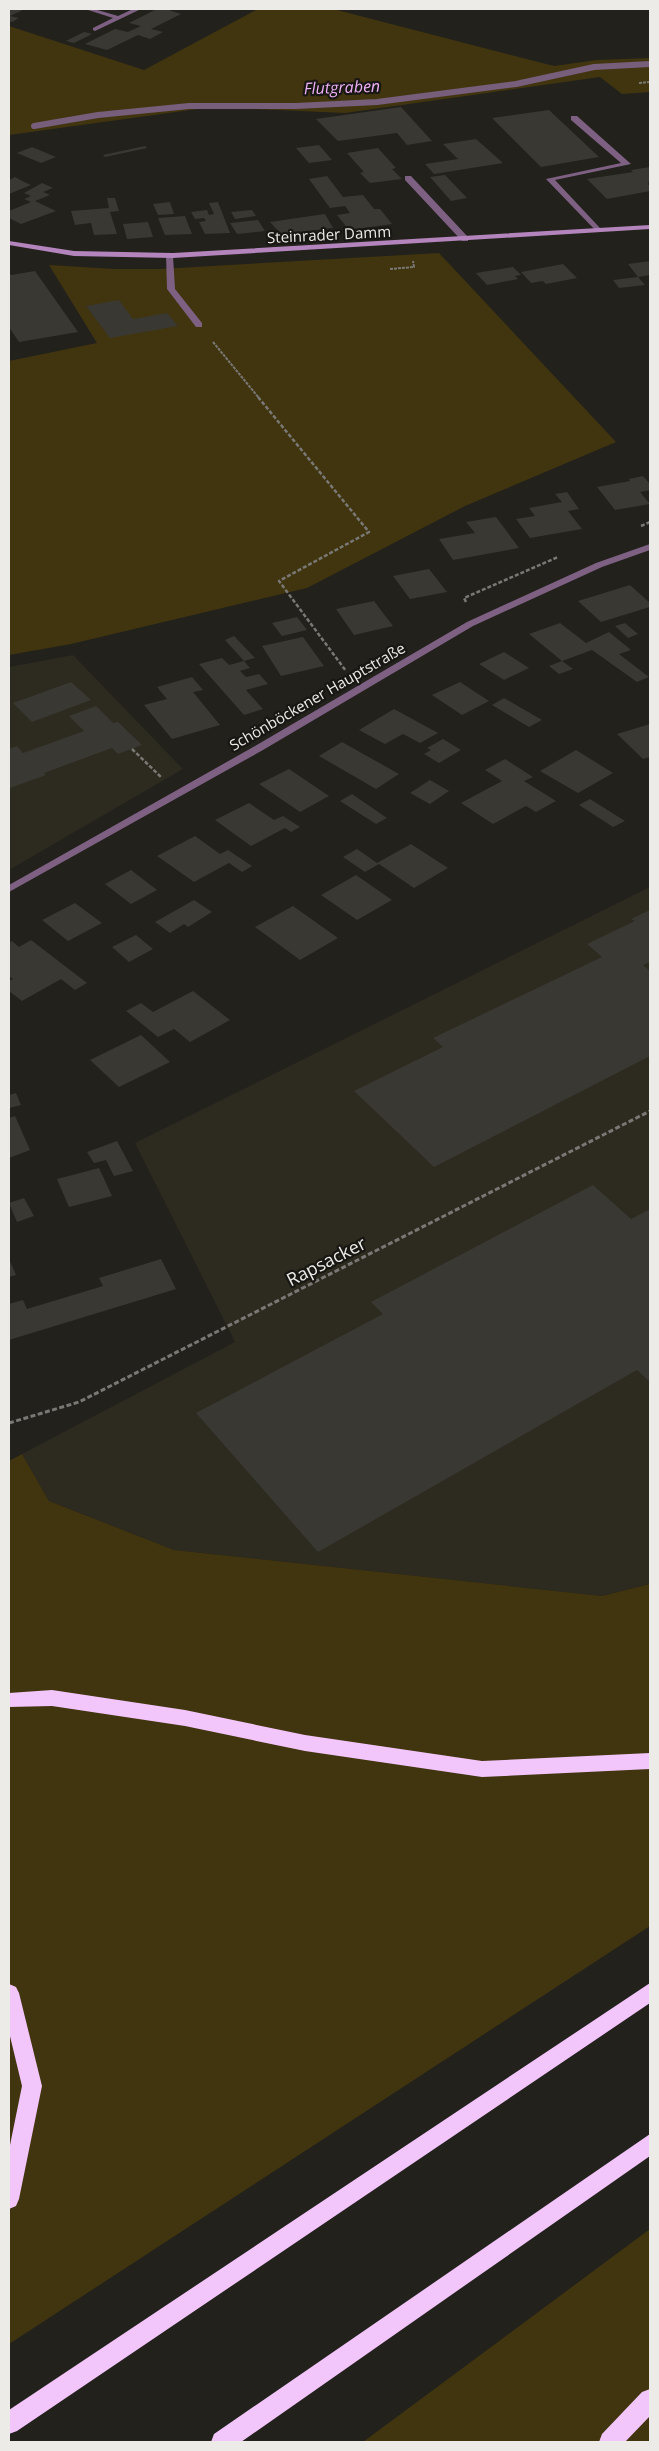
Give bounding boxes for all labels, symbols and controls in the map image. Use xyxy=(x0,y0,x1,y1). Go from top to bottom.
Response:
water label: Flutgraben xyxy=(303,75,381,99)
street label: Steinrader Damm xyxy=(267,221,391,247)
street label: Schönböckener Hauptstraße xyxy=(225,637,409,755)
street label: Rapsacker xyxy=(282,1230,370,1291)

